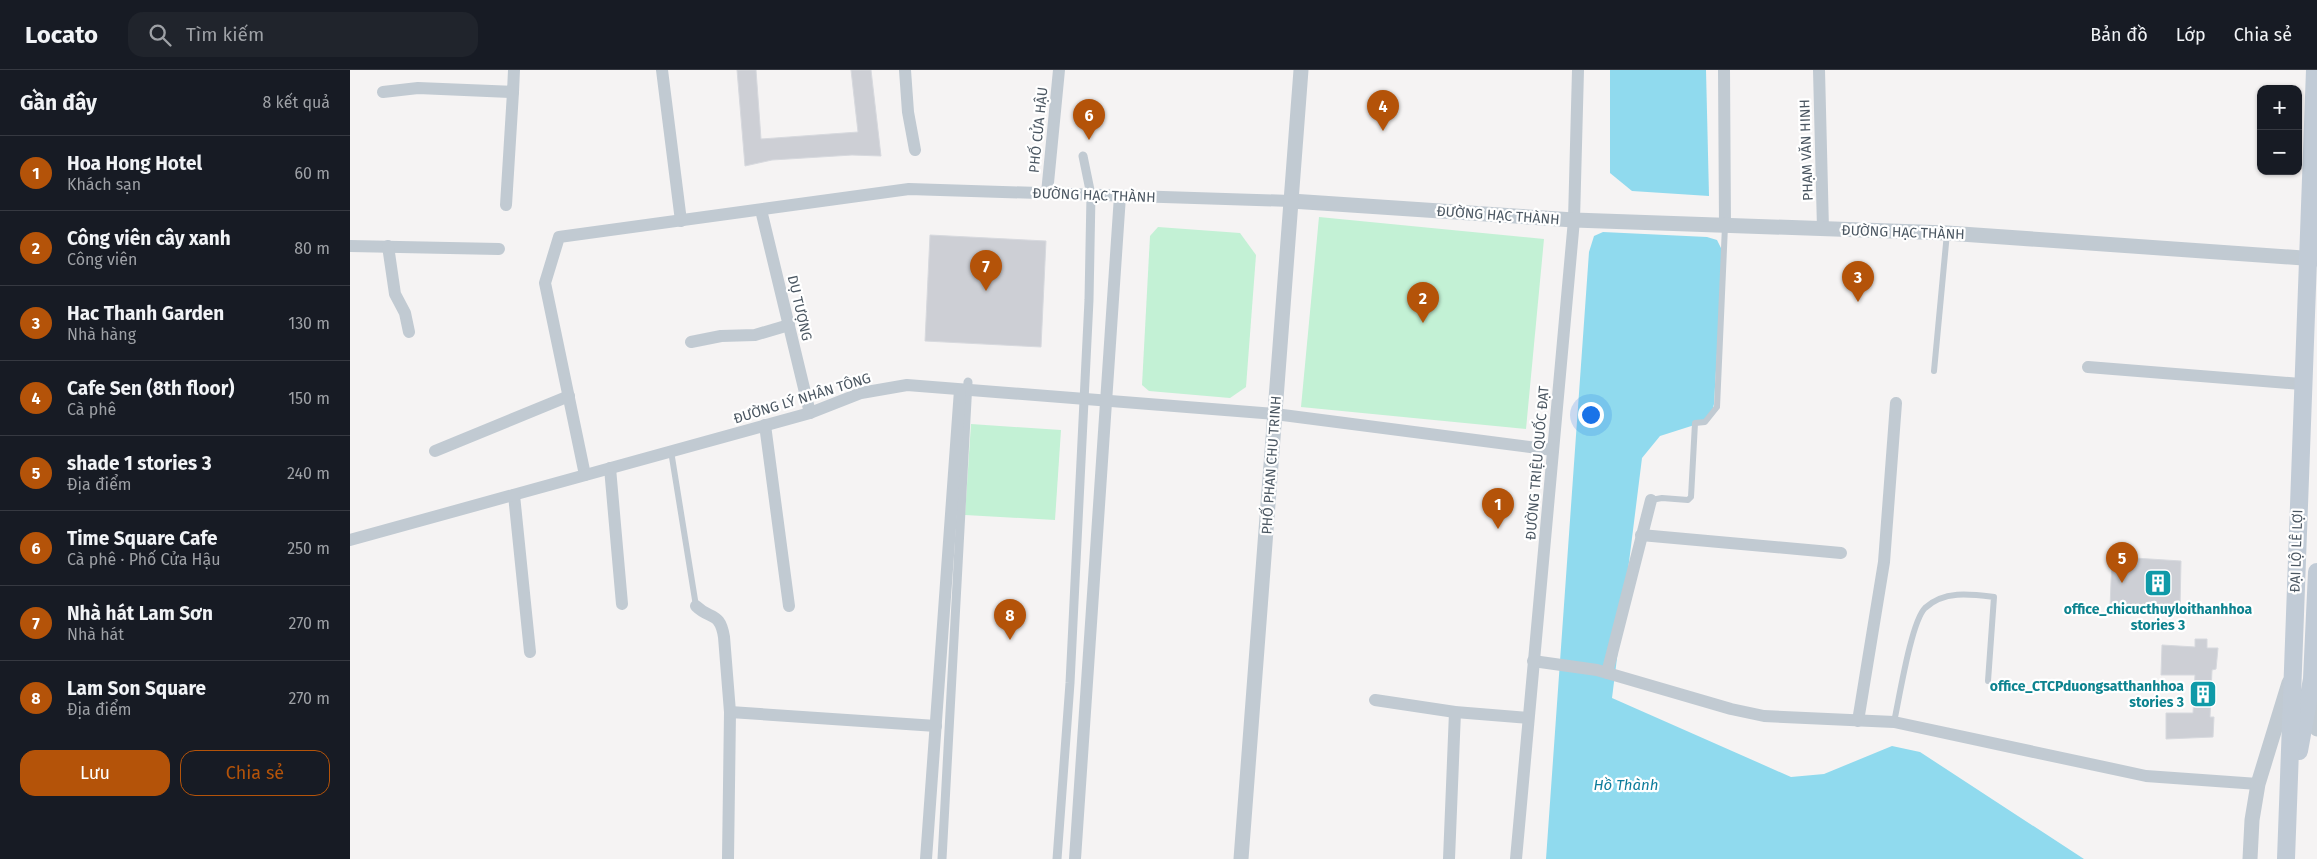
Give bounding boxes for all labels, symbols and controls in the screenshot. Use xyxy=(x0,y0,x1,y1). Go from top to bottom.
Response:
search box xyxy=(128,12,478,57)
text: Locato xyxy=(25,21,98,49)
icon: search xyxy=(146,21,174,49)
text: Tìm kiếm xyxy=(186,23,264,46)
text: Bản đồ xyxy=(2090,24,2148,46)
text: Lớp xyxy=(2176,24,2206,46)
text: Chia sẻ xyxy=(2234,24,2292,46)
map controls xyxy=(2257,85,2302,175)
button: + xyxy=(2257,85,2302,130)
street label: PHỐ CỬA HẬU xyxy=(1023,86,1051,174)
text: Gần đây xyxy=(20,90,97,116)
pin: 4 xyxy=(1367,90,1399,131)
text: 8 kết quả xyxy=(263,93,330,112)
pin: 6 xyxy=(1073,99,1105,140)
street label: PHẠM VĂN HINH xyxy=(1796,99,1817,201)
button: − xyxy=(2257,130,2302,175)
text: Hoa Hong Hotel xyxy=(67,152,202,175)
text: 1 xyxy=(32,164,40,183)
text: 60 m xyxy=(295,164,330,183)
text: Khách sạn xyxy=(67,175,141,194)
street label: ĐƯỜNG HẠC THÀNH xyxy=(1032,184,1156,206)
street label: ĐƯỜNG HẠC THÀNH xyxy=(1436,202,1560,228)
street label: ĐƯỜNG HẠC THÀNH xyxy=(1841,221,1965,243)
text: Công viên cây xanh xyxy=(67,227,231,250)
text: 2 xyxy=(32,239,40,258)
text: 80 m xyxy=(294,239,330,258)
text: Công viên xyxy=(67,250,137,269)
pin: 7 xyxy=(970,250,1002,291)
pin: 3 xyxy=(1842,261,1874,302)
street label: DỤ TƯỢNG xyxy=(784,274,815,343)
pin: 2 xyxy=(1407,282,1439,323)
text: Hac Thanh Garden xyxy=(67,302,224,325)
text: 3 xyxy=(32,314,40,333)
text: 130 m xyxy=(288,314,330,333)
text: Nhà hàng xyxy=(67,325,136,344)
street label: ĐƯỜNG LÝ NHÂN TÔNG xyxy=(731,369,873,427)
text: Cafe Sen (8th floor) xyxy=(67,377,234,400)
street label: ĐƯỜNG TRIỆU QUỐC ĐẠT xyxy=(1519,384,1553,541)
text: 4 xyxy=(31,389,41,408)
text: 150 m xyxy=(288,389,330,408)
street label: PHỐ PHAN CHU TRINH xyxy=(1255,395,1285,535)
text: Cà phê xyxy=(67,400,116,419)
your location xyxy=(1578,402,1604,428)
text: shade 1 stories 3 xyxy=(67,452,212,475)
text: 5 xyxy=(32,464,40,483)
text: 240 m xyxy=(287,464,330,483)
text: Địa điểm xyxy=(67,475,132,494)
pin: 1 xyxy=(1482,488,1514,529)
street label: ĐẠI LỘ LÊ LỢI xyxy=(2286,509,2306,593)
text: Time Square Cafe xyxy=(67,527,217,550)
text: 6 xyxy=(31,539,41,558)
text: 250 m xyxy=(287,539,330,558)
pin: 5 xyxy=(2106,542,2138,583)
text: Cà phê · Phố Cửa Hậu xyxy=(67,550,221,569)
building icon: office_chicucthuyloithanhhoa stories 3 xyxy=(2143,568,2173,598)
pin: 8 xyxy=(994,599,1026,640)
place label: office_chicucthuyloithanhhoa stories 3 xyxy=(2064,601,2253,634)
text: Nhà hát Lam Sơn xyxy=(67,602,213,625)
text: 7 xyxy=(32,614,40,633)
text: 270 m xyxy=(288,614,330,633)
text: Nhà hát xyxy=(67,625,124,644)
text: Lam Son Square xyxy=(67,677,206,700)
place label: office_CTCPduongsatthanhhoa stories 3 xyxy=(1990,678,2184,711)
building icon: office_CTCPduongsatthanhhoa stories 3 xyxy=(2188,679,2218,709)
text: 8 xyxy=(31,689,41,708)
text: 270 m xyxy=(288,689,330,708)
text: Địa điểm xyxy=(67,700,132,719)
button: Lưu xyxy=(20,750,170,796)
button: Chia sẻ xyxy=(180,750,330,796)
water label: Hồ Thành xyxy=(1594,776,1659,794)

